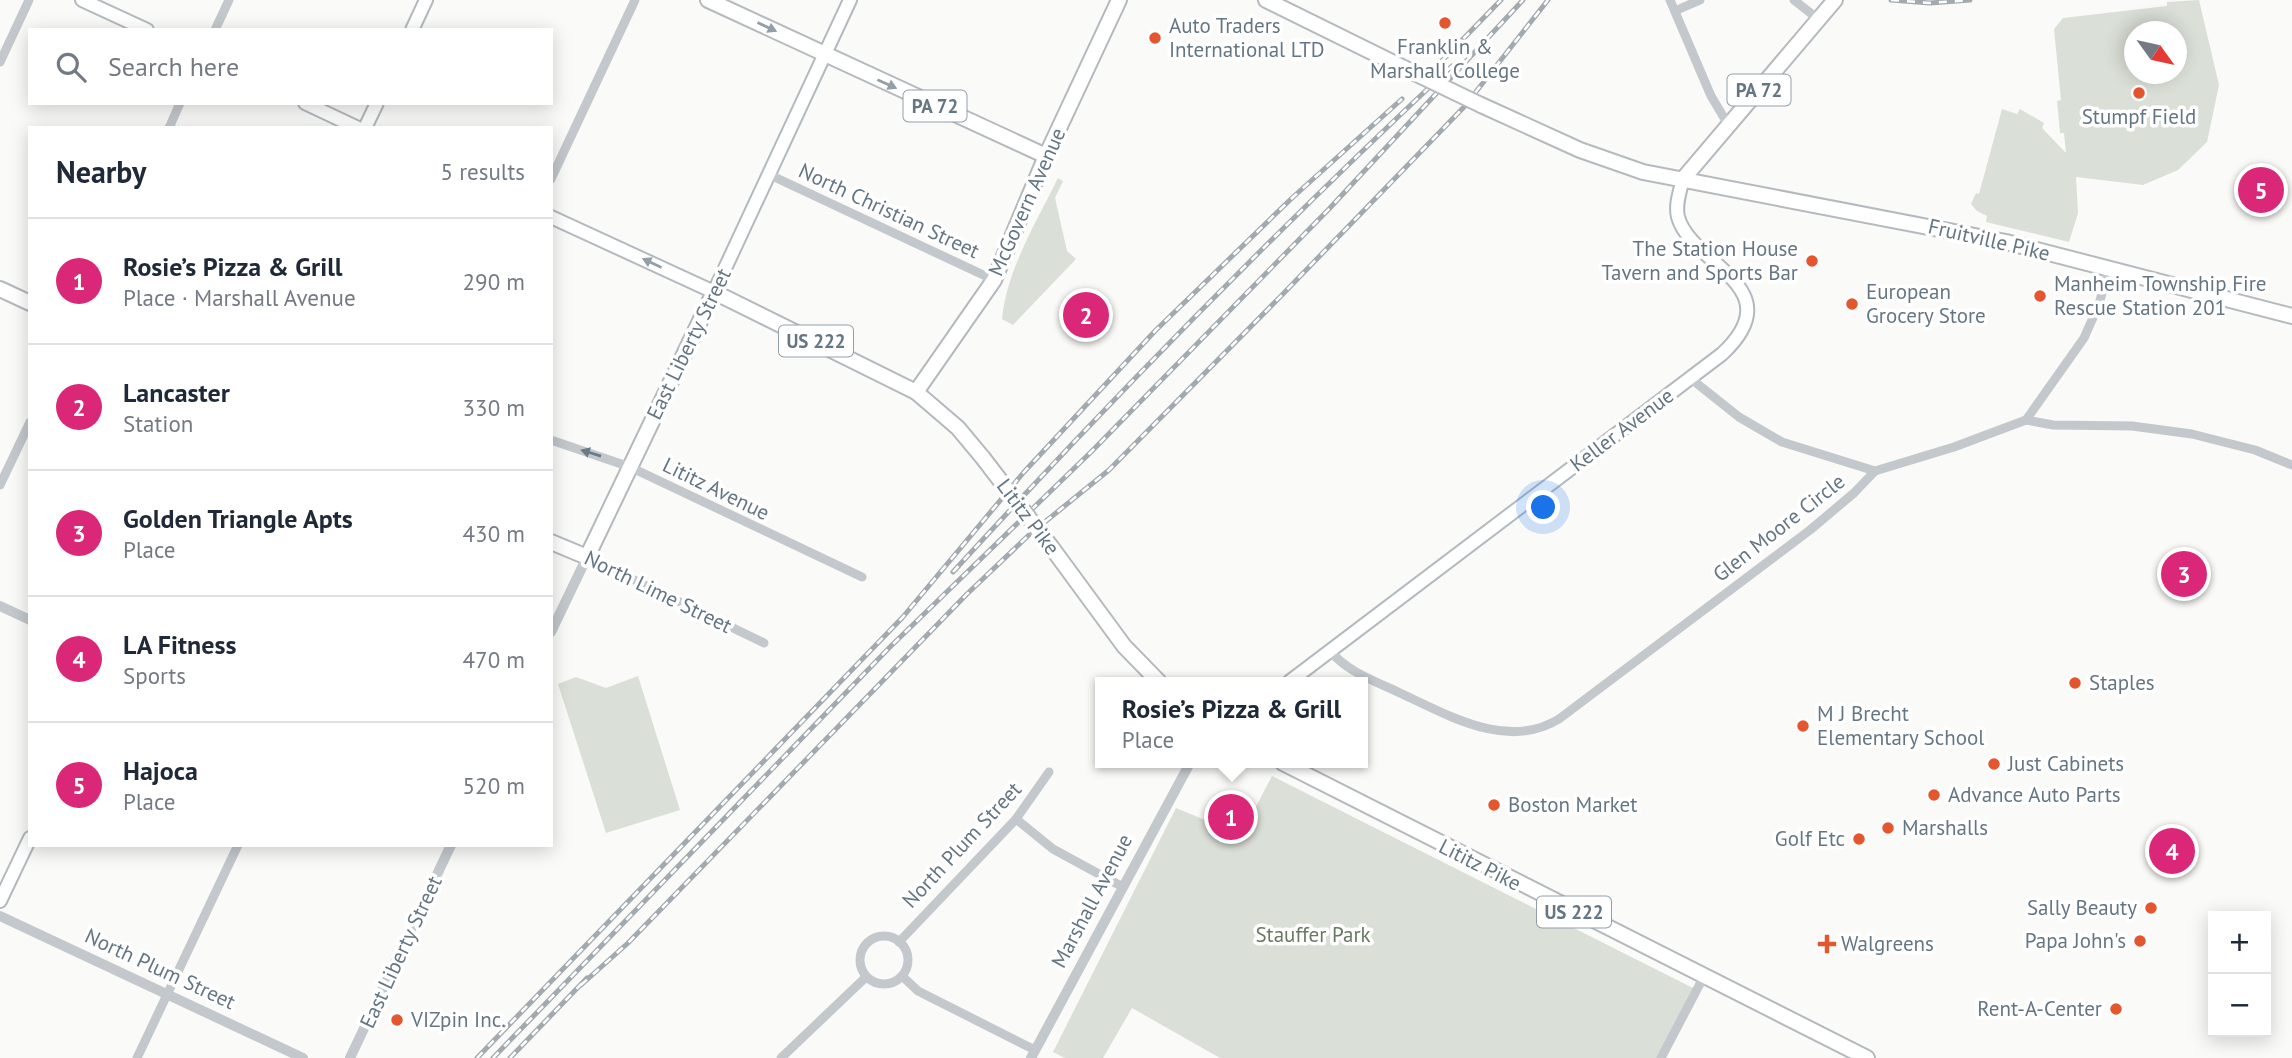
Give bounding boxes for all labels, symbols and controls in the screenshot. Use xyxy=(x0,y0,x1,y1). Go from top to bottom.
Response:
place label: Auto Traders International LTD xyxy=(1169,12,1325,63)
marker: Franklin & Marshall College xyxy=(1437,15,1453,31)
north arrow xyxy=(2124,21,2187,84)
one-way arrow xyxy=(757,22,777,33)
search box xyxy=(28,28,553,105)
marker: Auto Traders International LTD xyxy=(1147,30,1163,46)
place label: Franklin & Marshall College xyxy=(1370,33,1520,84)
icon: search xyxy=(52,48,90,86)
text: Search here xyxy=(108,50,239,83)
road number: PA 72 xyxy=(1728,74,1790,106)
one-way arrow xyxy=(877,78,897,90)
marker: Stumpf Field xyxy=(2131,85,2147,101)
road number: PA 72 xyxy=(904,90,967,122)
place label: Stumpf Field xyxy=(2082,103,2196,130)
street label: McGovern Avenue xyxy=(982,123,1071,280)
text: Nearby xyxy=(56,152,146,191)
text: 5 results xyxy=(441,157,525,186)
street label: North Christian Street xyxy=(795,157,984,264)
pin: 5 xyxy=(2238,164,2284,216)
street label: Fruitville Pike xyxy=(1926,212,2053,267)
place label: The Station House Tavern and Sports Bar xyxy=(1602,235,1798,286)
text: Rosie’s Pizza & Grill xyxy=(123,250,343,283)
marker: The Station House Tavern and Sports Bar xyxy=(1804,253,1820,269)
one-way arrow xyxy=(642,257,663,268)
street label: East Liberty Street xyxy=(640,264,737,424)
text: 1 xyxy=(72,267,86,296)
text: 290 m xyxy=(463,267,525,296)
place label: Manheim Township Fire Rescue Station 201 xyxy=(2054,270,2266,321)
place label: European Grocery Store xyxy=(1866,278,1986,329)
text: Place · Marshall Avenue xyxy=(123,283,356,312)
marker: Manheim Township Fire Rescue Station 201 xyxy=(2032,288,2048,304)
pin: 2 xyxy=(1063,289,1109,341)
marker: European Grocery Store xyxy=(1844,296,1860,312)
road number: US 222 xyxy=(779,326,853,356)
text: Lancaster xyxy=(123,376,230,409)
street label: Keller Avenue xyxy=(1564,382,1679,477)
text: 2 xyxy=(72,393,86,422)
text: 330 m xyxy=(463,393,525,422)
text: Station xyxy=(123,409,193,438)
one-way arrow xyxy=(580,447,601,457)
street label: Lititz Avenue xyxy=(658,451,774,526)
street label: Glen Moore Circle xyxy=(1707,468,1850,588)
street label: Lititz Pike xyxy=(991,473,1066,560)
your location xyxy=(1526,490,1560,524)
text: Golden Triangle Apts xyxy=(123,502,353,535)
text: 3 xyxy=(72,519,86,548)
text: 430 m xyxy=(463,519,525,548)
text: Place xyxy=(123,535,176,564)
street label: North Lime Street xyxy=(580,544,736,639)
pin: 3 xyxy=(2161,548,2207,600)
text: LA Fitness xyxy=(123,628,236,661)
text: 4 xyxy=(72,645,86,674)
text: 470 m xyxy=(463,645,525,674)
text: Sports xyxy=(123,661,186,690)
place label: Staples xyxy=(2089,669,2155,696)
marker: Staples xyxy=(2067,675,2083,691)
popup xyxy=(1095,677,1368,768)
text: Rosie’s Pizza & Grill xyxy=(1122,692,1341,725)
place label: M J Brecht Elementary School xyxy=(1817,700,1984,751)
marker: M J Brecht Elementary School xyxy=(1795,718,1811,734)
text: Place xyxy=(1122,725,1174,754)
place label: Just Cabinets xyxy=(2007,750,2124,777)
text: Hajoca xyxy=(123,754,198,787)
marker: Just Cabinets xyxy=(1986,756,2002,772)
text: 5 xyxy=(72,771,86,800)
text: 520 m xyxy=(463,771,525,800)
street label: North Plum Street xyxy=(896,776,1027,913)
place label: Advance Auto Parts xyxy=(1948,781,2121,808)
text: Place xyxy=(123,787,176,816)
marker: Advance Auto Parts xyxy=(1926,787,1942,803)
pin: 1 xyxy=(1208,791,1254,843)
place label: Boston Market xyxy=(1508,791,1637,818)
marker: Boston Market xyxy=(1486,797,1502,813)
place label: Marshalls xyxy=(1902,814,1988,841)
marker: Marshalls xyxy=(1880,820,1896,836)
place label: Golf Etc xyxy=(1775,825,1845,852)
pin: 4 xyxy=(2149,825,2195,877)
street label: Marshall Avenue xyxy=(1045,829,1138,972)
marker: Golf Etc xyxy=(1851,831,1867,847)
street label: Lititz Pike xyxy=(1435,832,1526,897)
street label: East Liberty Street xyxy=(353,871,448,1032)
place label: Sally Beauty xyxy=(2027,894,2137,921)
road number: US 222 xyxy=(1537,896,1611,928)
marker: Sally Beauty xyxy=(2143,900,2159,916)
map controls xyxy=(2208,911,2271,1037)
button: + xyxy=(2208,911,2271,974)
park label: Stauffer Park xyxy=(1255,921,1371,948)
street label: North Plum Street xyxy=(81,922,240,1015)
place label: Papa John's xyxy=(2025,927,2126,954)
place label: Walgreens xyxy=(1841,930,1934,957)
marker: Papa John's xyxy=(2132,933,2148,949)
marker: Walgreens xyxy=(1819,936,1835,952)
button: − xyxy=(2208,974,2271,1037)
place label: Rent-A-Center xyxy=(1977,995,2102,1022)
marker: Rent-A-Center xyxy=(2108,1001,2124,1017)
place label: VIZpin Inc. xyxy=(410,1006,506,1033)
marker: VIZpin Inc. xyxy=(389,1012,405,1028)

